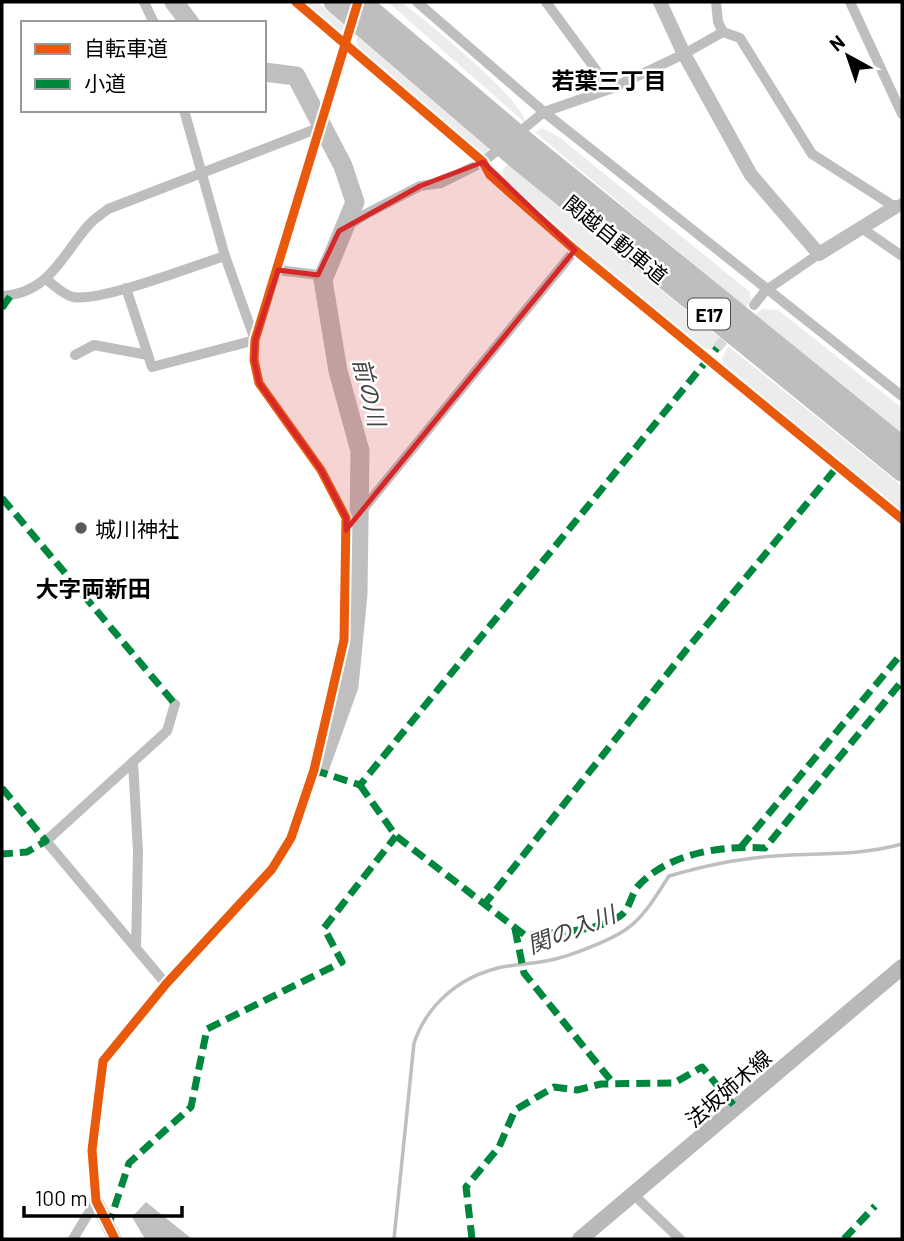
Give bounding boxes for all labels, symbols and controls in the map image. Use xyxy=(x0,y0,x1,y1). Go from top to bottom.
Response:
legend xyxy=(21,21,266,112)
north arrow xyxy=(813,21,883,91)
text: N xyxy=(825,30,849,55)
text: 自転車道 xyxy=(84,35,168,60)
district label: 若葉三丁目 xyxy=(552,66,667,94)
text: 小道 xyxy=(84,70,126,95)
street label: 関越自動車道 xyxy=(559,190,673,288)
road number: E17 xyxy=(688,298,730,330)
water label: 前の川 xyxy=(348,355,393,432)
place label: 城川神社 xyxy=(95,516,179,541)
marker: 城川神社 xyxy=(73,520,89,536)
district label: 大字両新田 xyxy=(36,574,151,602)
water label: 関の入川 xyxy=(523,898,622,959)
street label: 法坂姉木線 xyxy=(680,1044,776,1132)
scale bar xyxy=(24,1174,182,1218)
text: 100 m xyxy=(35,1185,88,1210)

